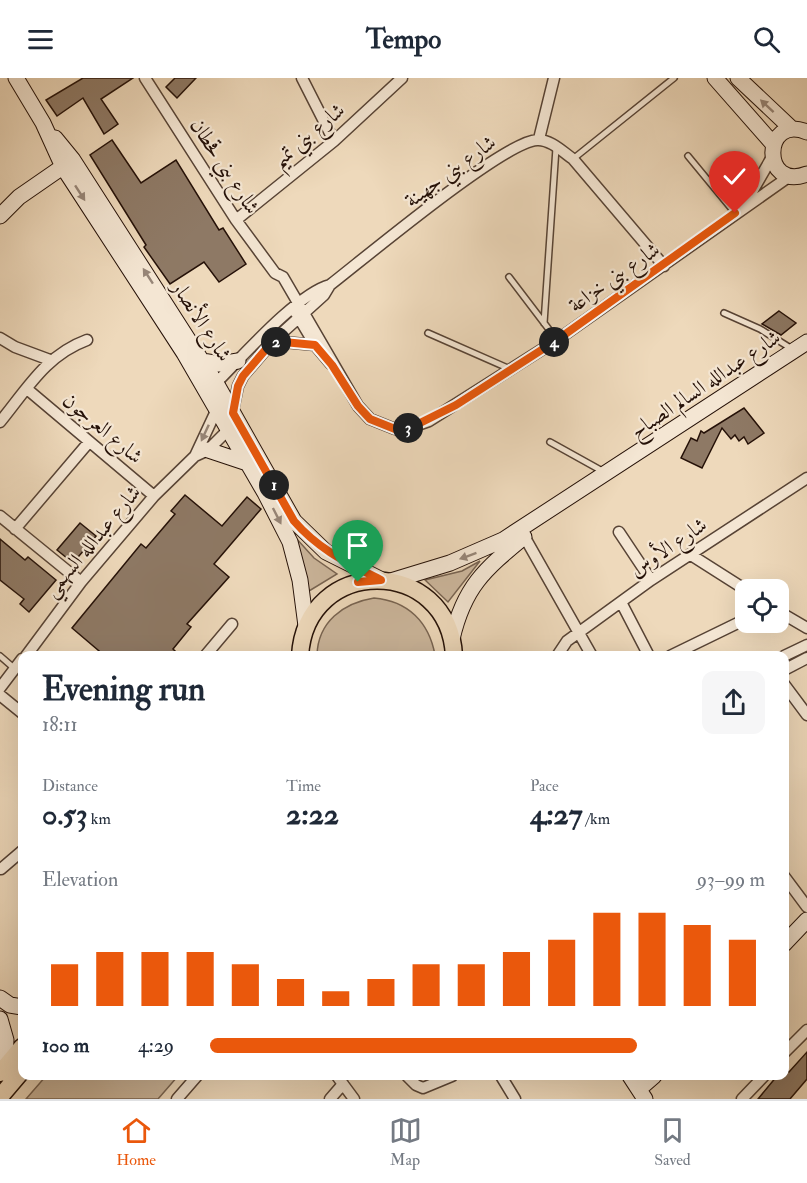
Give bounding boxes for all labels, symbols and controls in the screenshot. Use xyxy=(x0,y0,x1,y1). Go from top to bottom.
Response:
icon: menu xyxy=(24,23,57,56)
text: Tempo xyxy=(366,23,441,56)
icon: search xyxy=(750,23,783,56)
street label: شارع بني تميم xyxy=(266,97,355,179)
one-way arrow xyxy=(760,99,775,113)
street label: شارع بني قحطان xyxy=(179,113,266,222)
street label: شارع بني جهينة xyxy=(399,129,504,218)
pin xyxy=(709,151,760,213)
icon: check xyxy=(718,160,751,193)
one-way arrow xyxy=(74,185,85,201)
street label: شارع بني خزاعة xyxy=(563,236,668,323)
one-way arrow xyxy=(143,268,154,285)
street label: شارع الأنصار xyxy=(161,273,239,369)
street label: شارع عبدالله السالم الصباح xyxy=(625,324,789,449)
pin: 2 xyxy=(261,327,291,357)
pin: 4 xyxy=(539,327,569,357)
text: 2 xyxy=(272,332,280,352)
text: 4 xyxy=(550,332,558,352)
street label: شارع العرجون xyxy=(54,387,149,473)
pin: 3 xyxy=(393,413,423,443)
text: 3 xyxy=(405,418,411,438)
one-way arrow xyxy=(201,425,210,442)
pin: 1 xyxy=(259,470,289,500)
text: 1 xyxy=(271,475,277,495)
street label: شارع عبدالله السهمي xyxy=(38,480,152,607)
one-way arrow xyxy=(272,507,281,524)
street label: شارع الأوس xyxy=(623,510,715,587)
pin xyxy=(332,520,383,582)
icon: arrive xyxy=(341,529,374,562)
one-way arrow xyxy=(459,552,477,562)
map controls xyxy=(735,579,789,633)
button: locate xyxy=(735,579,789,633)
text: Evening run xyxy=(42,669,205,710)
button: share xyxy=(702,671,765,734)
text: 18:11 xyxy=(42,712,78,737)
text: Distance xyxy=(42,776,98,796)
text: Time xyxy=(286,776,321,796)
text: Pace xyxy=(530,776,559,796)
text: 0.53 xyxy=(42,796,87,833)
text: 2:22 xyxy=(286,796,339,833)
text: 4:27 xyxy=(530,796,583,833)
text: km xyxy=(87,809,111,829)
text: /km xyxy=(583,809,610,829)
text: Elevation xyxy=(42,867,118,892)
text: 93–99 m xyxy=(697,867,765,892)
text: 100 m xyxy=(42,1033,89,1058)
text: 4:29 xyxy=(138,1033,174,1058)
tab: Home xyxy=(116,1114,156,1170)
tab: Map xyxy=(389,1114,422,1170)
tab: Saved xyxy=(654,1114,691,1170)

